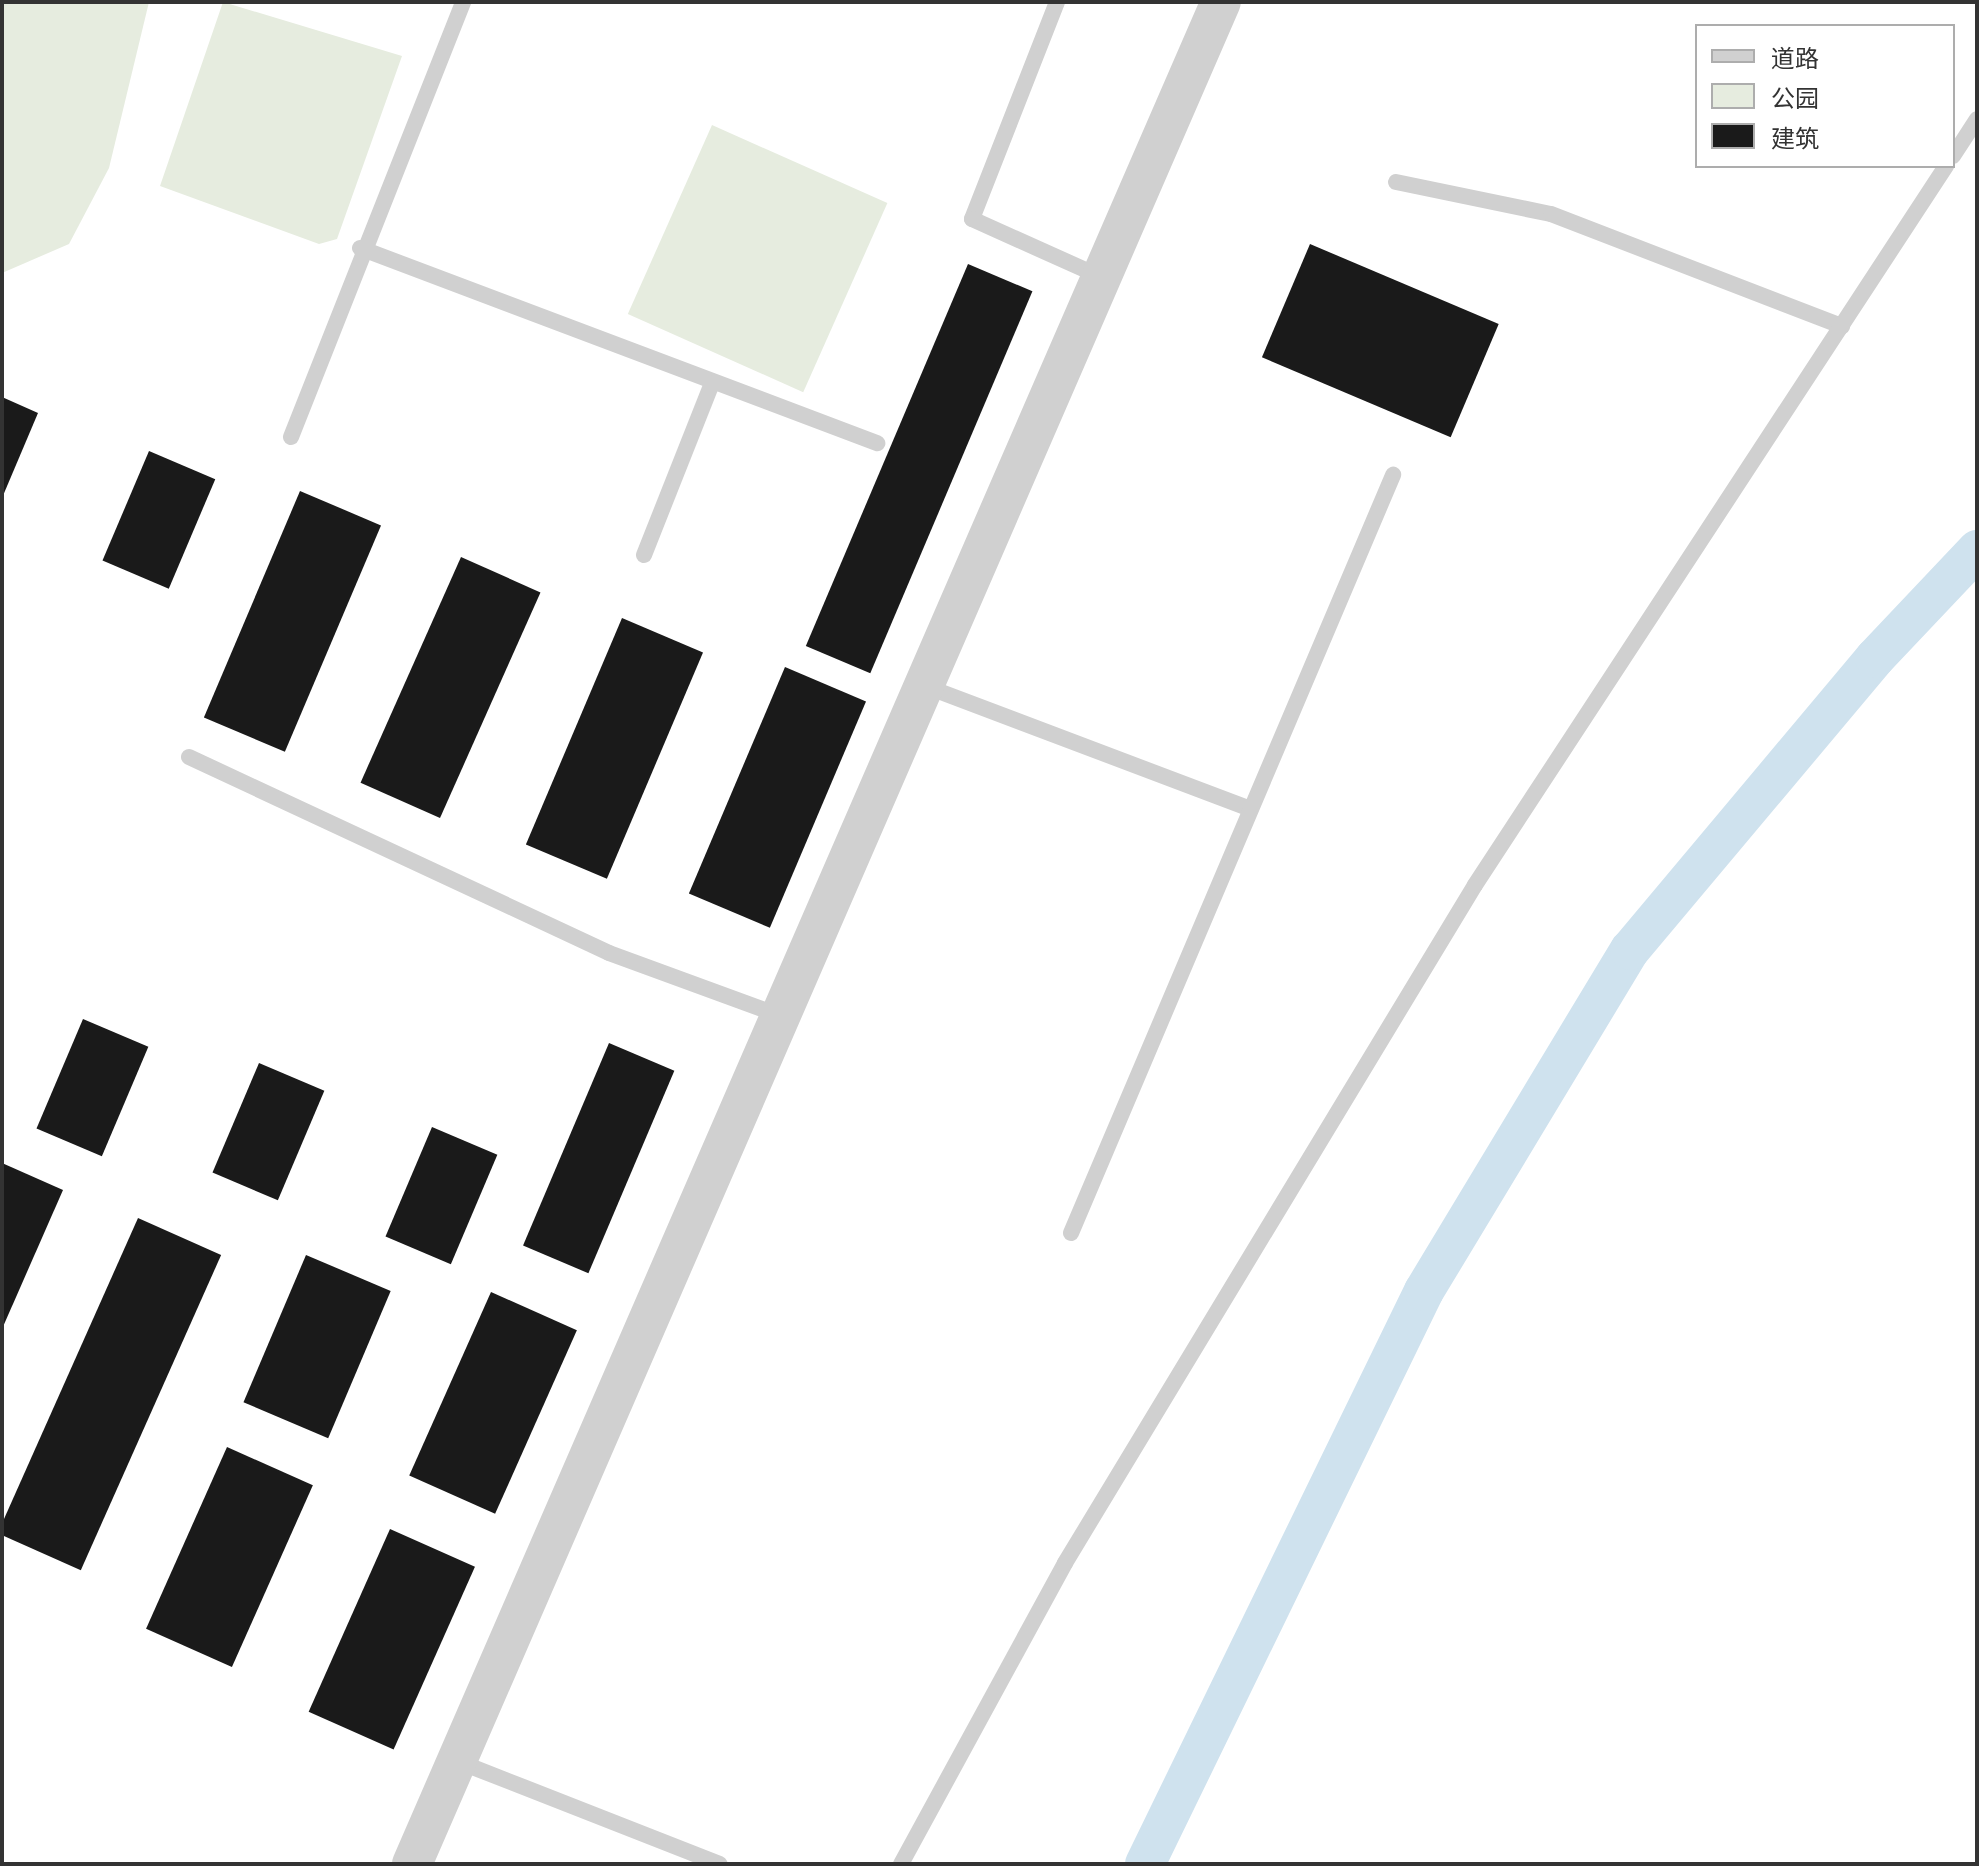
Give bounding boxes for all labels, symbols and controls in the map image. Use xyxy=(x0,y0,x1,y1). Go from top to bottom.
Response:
legend xyxy=(1695,24,1955,168)
text: 道路 xyxy=(1771,45,1819,74)
text: 公园 xyxy=(1771,85,1819,114)
text: 建筑 xyxy=(1771,125,1819,154)

